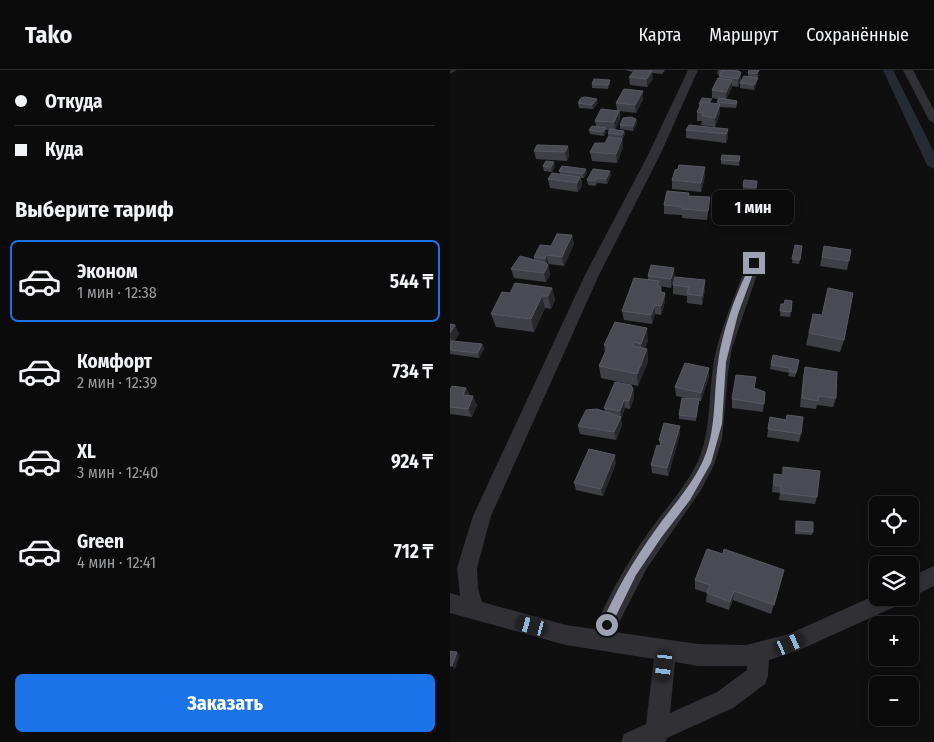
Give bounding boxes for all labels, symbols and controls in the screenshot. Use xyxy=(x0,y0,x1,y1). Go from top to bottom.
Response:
text: Tako xyxy=(25,21,72,49)
text: Карта xyxy=(638,24,681,46)
text: Маршрут xyxy=(709,24,778,46)
text: Сохранённые xyxy=(806,24,909,46)
text: Откуда xyxy=(45,90,102,113)
text: Куда xyxy=(45,138,83,161)
callout: 1 мин xyxy=(713,190,795,226)
text: Выберите тариф xyxy=(15,196,174,223)
text: 1 мин xyxy=(735,198,771,217)
route end xyxy=(743,252,765,274)
icon: car xyxy=(17,259,62,304)
text: Эконом xyxy=(77,260,138,283)
text: 544 ₸ xyxy=(390,270,433,293)
text: 1 мин · 12:38 xyxy=(77,283,157,302)
icon: car xyxy=(17,349,62,394)
text: Комфорт xyxy=(77,350,152,373)
text: 734 ₸ xyxy=(392,360,433,383)
text: 2 мин · 12:39 xyxy=(77,373,157,392)
icon: car xyxy=(17,439,62,484)
text: XL xyxy=(77,440,96,463)
text: 924 ₸ xyxy=(391,450,433,473)
text: 3 мин · 12:40 xyxy=(77,463,158,482)
map controls xyxy=(869,496,919,726)
button: locate xyxy=(869,496,919,546)
icon: car xyxy=(17,529,62,574)
text: Green xyxy=(77,530,124,553)
text: 712 ₸ xyxy=(394,540,433,563)
text: 4 мин · 12:41 xyxy=(77,553,156,572)
button: layers xyxy=(869,556,919,606)
route start xyxy=(596,614,618,636)
car xyxy=(515,615,548,637)
button: + xyxy=(869,616,919,666)
car xyxy=(773,631,806,657)
car xyxy=(654,650,673,682)
button: Заказать xyxy=(15,674,435,732)
button: − xyxy=(869,676,919,726)

